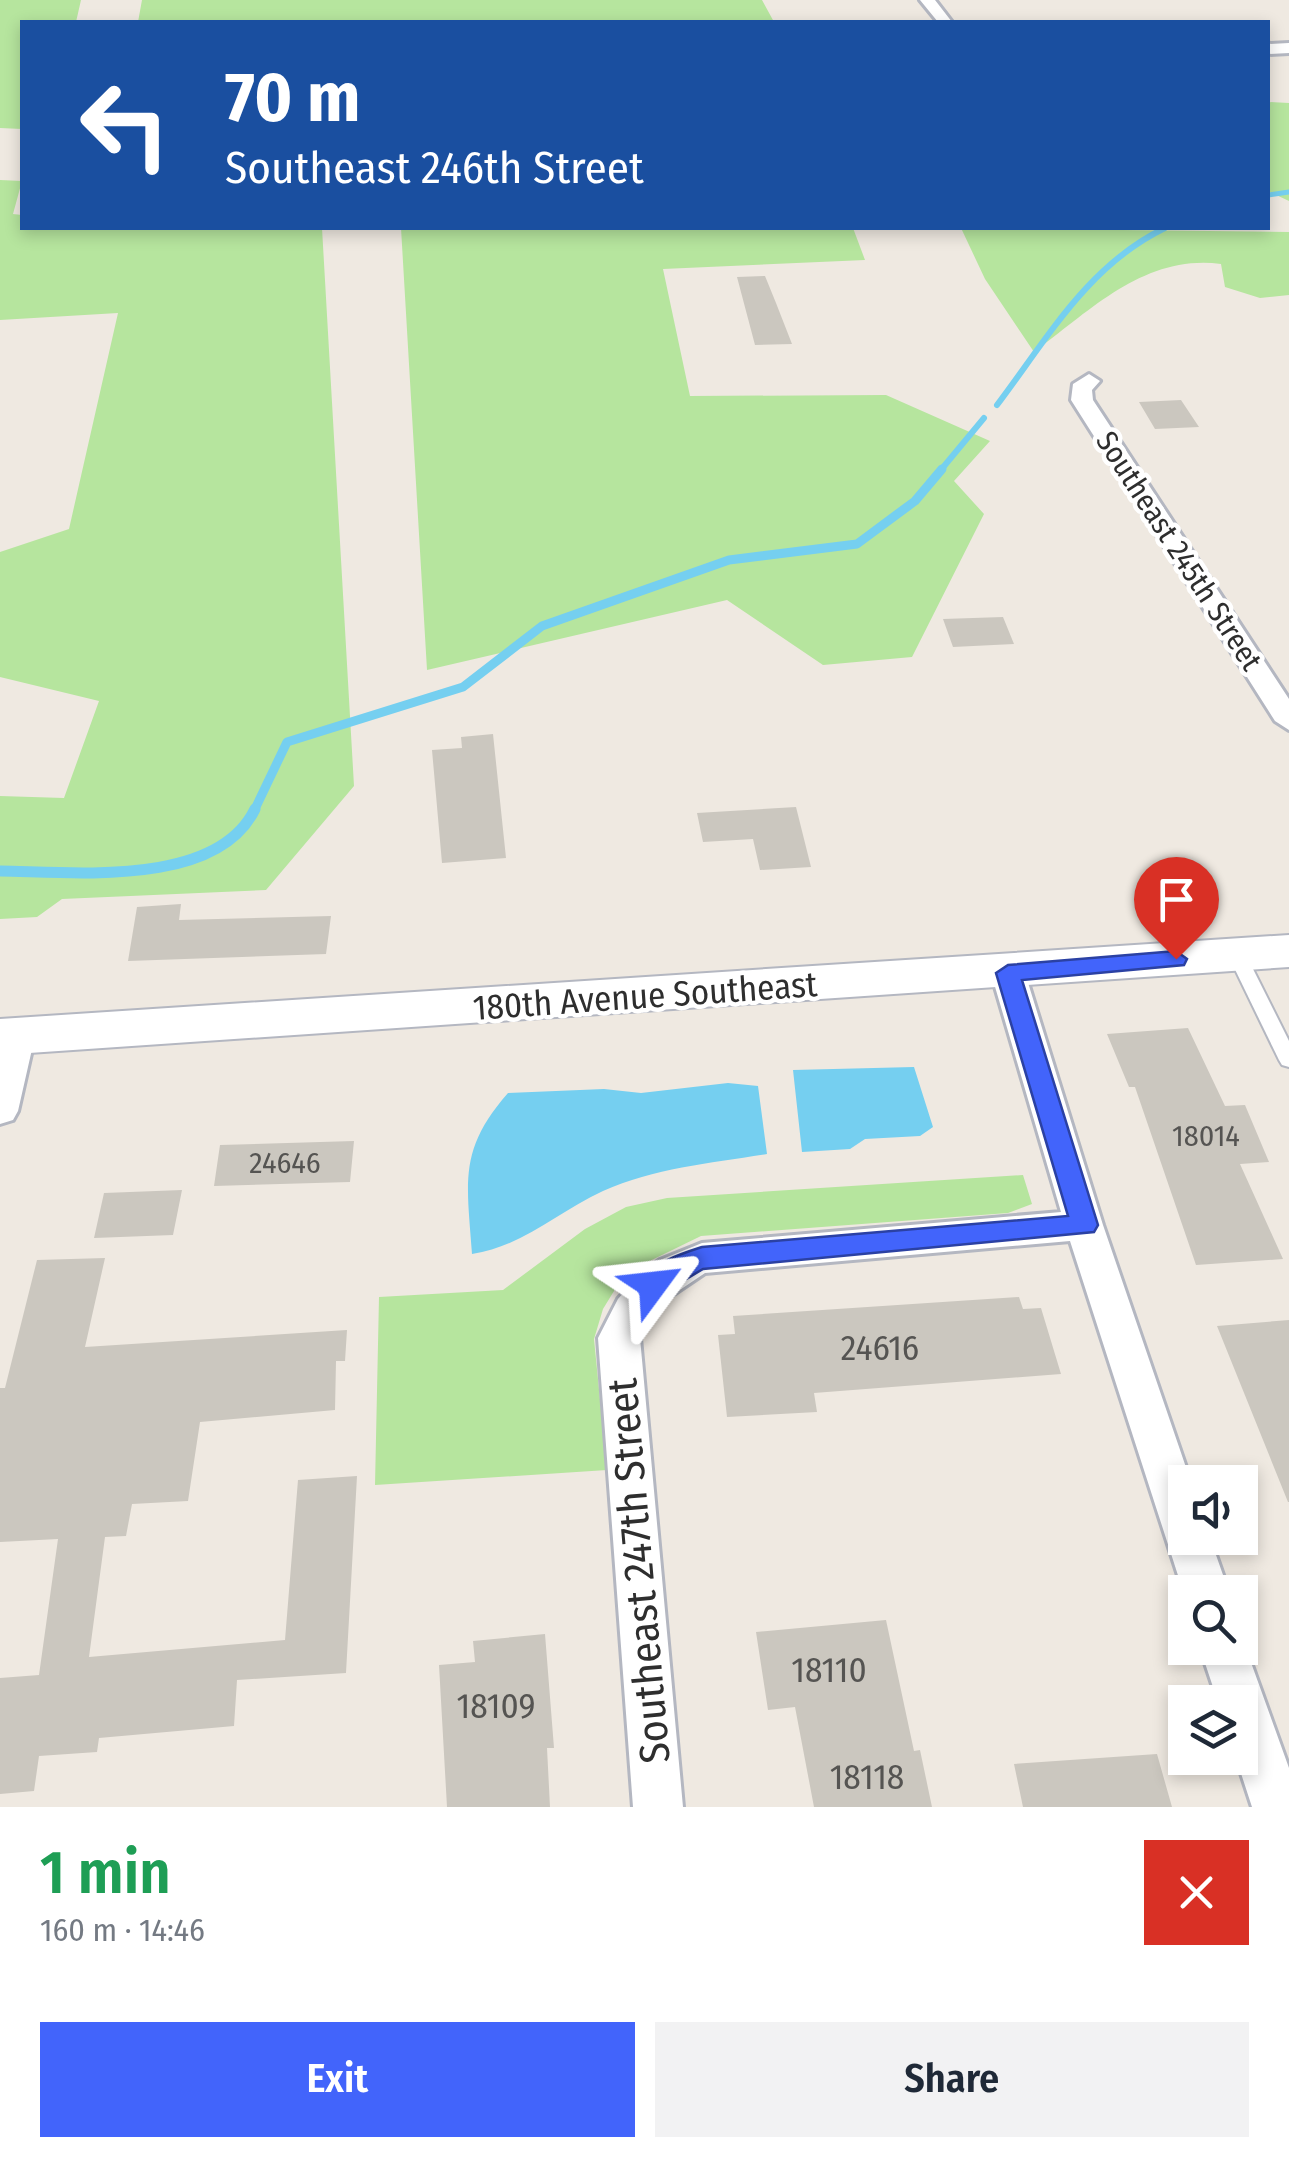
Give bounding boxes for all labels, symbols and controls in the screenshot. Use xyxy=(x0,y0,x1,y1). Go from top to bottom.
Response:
text: 70 m xyxy=(225,56,360,140)
icon: left xyxy=(60,60,190,190)
text: Southeast 246th Street xyxy=(225,141,644,195)
street label: Southeast 245th Street xyxy=(1088,425,1270,677)
pin xyxy=(1134,857,1219,960)
icon: arrive xyxy=(1149,872,1204,927)
street label: 180th Avenue Southeast xyxy=(471,963,819,1029)
house number: 18014 xyxy=(1172,1118,1240,1154)
house number: 24646 xyxy=(249,1145,321,1181)
position arrow xyxy=(601,1233,705,1337)
house number: 24616 xyxy=(841,1327,919,1369)
street label: Southeast 247th Street xyxy=(597,1376,681,1765)
map controls xyxy=(1168,1465,1258,1775)
button: sound xyxy=(1168,1465,1258,1555)
button: search xyxy=(1168,1575,1258,1665)
house number: 18110 xyxy=(791,1649,867,1691)
house number: 18109 xyxy=(457,1685,535,1727)
button: layers xyxy=(1168,1685,1258,1775)
house number: 18118 xyxy=(830,1756,904,1798)
text: 1 min xyxy=(40,1837,171,1909)
button: close xyxy=(1144,1840,1249,1945)
text: 160 m · 14:46 xyxy=(40,1911,205,1949)
button: Exit xyxy=(40,2022,635,2137)
button: Share xyxy=(655,2022,1249,2137)

